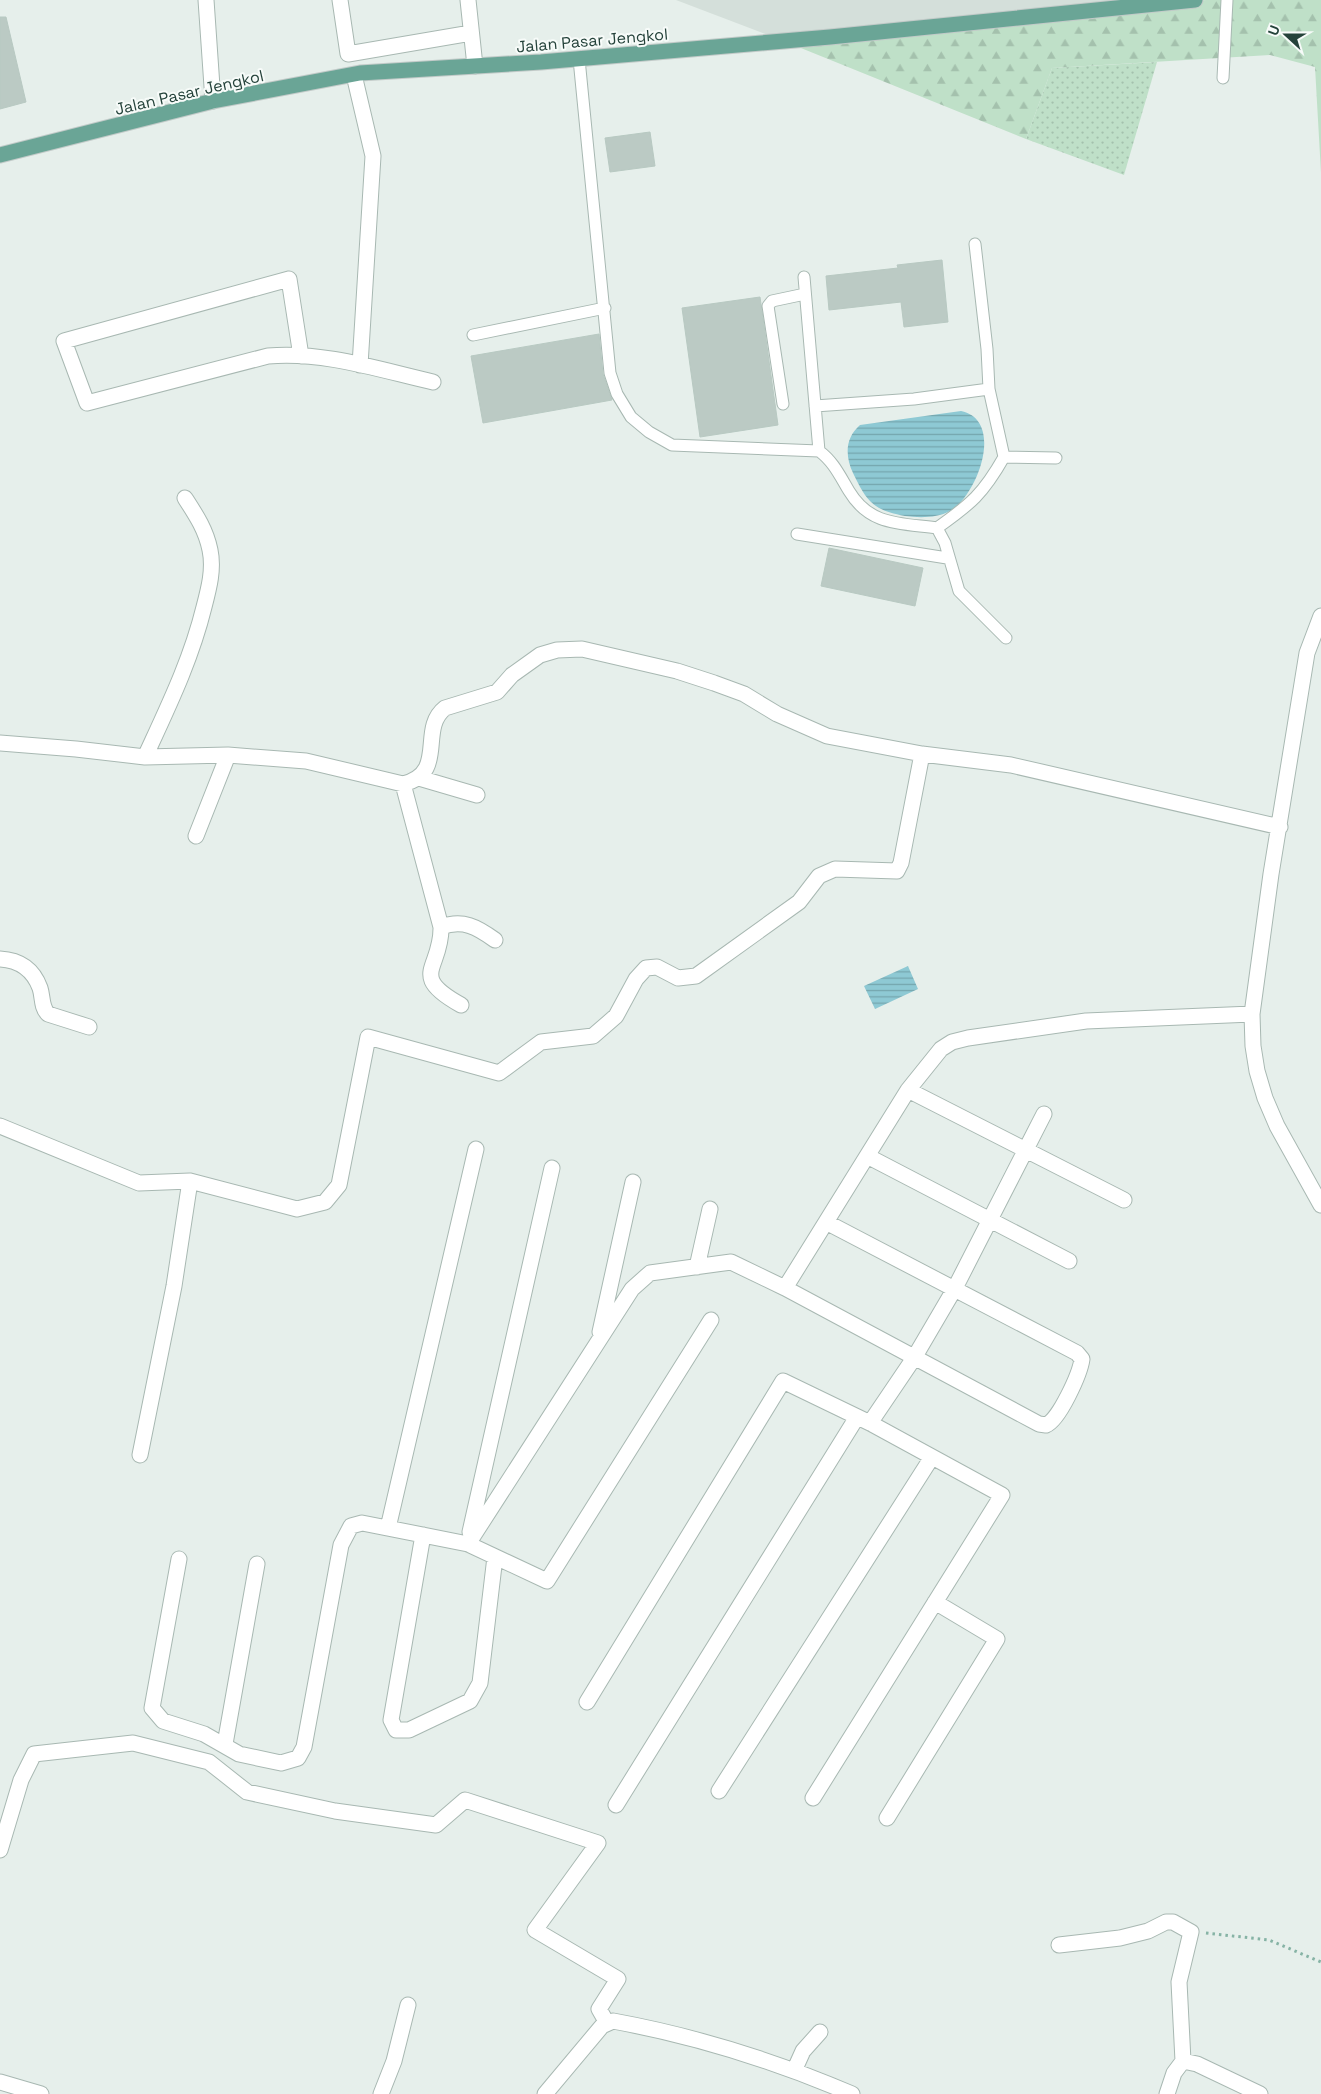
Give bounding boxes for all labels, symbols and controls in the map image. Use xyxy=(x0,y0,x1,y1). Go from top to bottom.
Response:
north arrow xyxy=(1261,10,1311,60)
street label: Jalan Pasar Jengkol xyxy=(515,23,669,58)
text: U xyxy=(1264,23,1284,38)
street label: Jalan Pasar Jengkol xyxy=(113,65,266,120)

